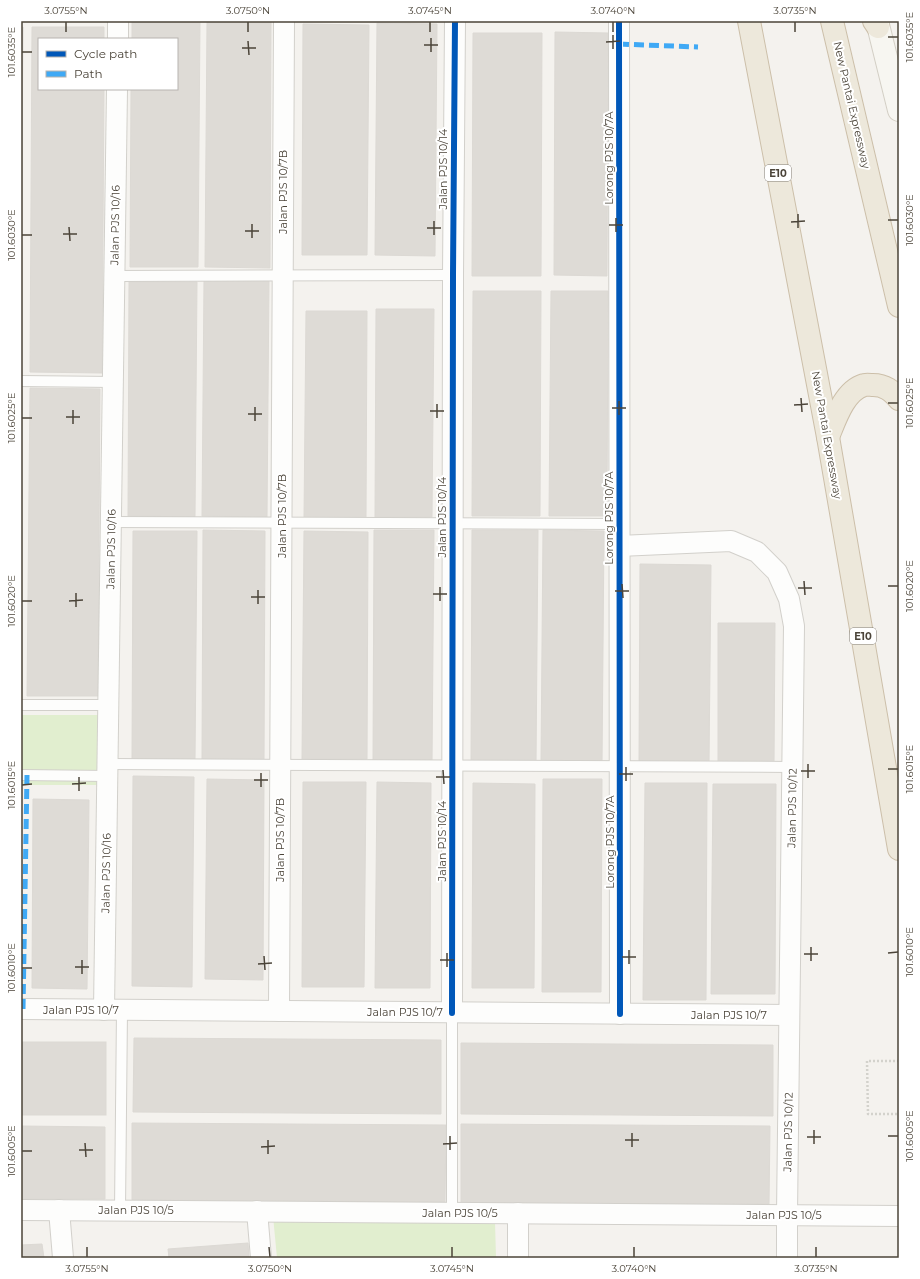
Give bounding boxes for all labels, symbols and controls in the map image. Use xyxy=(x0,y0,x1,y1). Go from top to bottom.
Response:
text: 3.0755°N xyxy=(44,4,88,17)
text: 3.0750°N xyxy=(226,4,270,17)
text: 3.0745°N xyxy=(408,4,452,17)
text: 3.0740°N xyxy=(590,4,636,17)
text: 3.0735°N xyxy=(773,4,817,17)
text: 101.6035°E xyxy=(903,11,916,62)
text: 101.6035°E xyxy=(5,26,18,77)
legend xyxy=(38,38,178,90)
street label: New Pantai Expressway xyxy=(831,40,873,170)
text: Cycle path xyxy=(74,46,137,61)
text: Path xyxy=(74,66,103,81)
street label: Lorong PJS 10/7A xyxy=(602,111,616,205)
street label: Jalan PJS 10/14 xyxy=(436,128,450,210)
street label: Jalan PJS 10/7B xyxy=(276,150,290,235)
road number: E10 xyxy=(765,165,791,181)
street label: Jalan PJS 10/16 xyxy=(107,184,123,266)
text: 101.6030°E xyxy=(903,194,916,246)
text: 101.6030°E xyxy=(5,209,18,261)
street label: New Pantai Expressway xyxy=(809,370,845,500)
text: 101.6025°E xyxy=(903,377,916,428)
text: 101.6025°E xyxy=(5,392,18,443)
street label: Lorong PJS 10/7A xyxy=(602,471,616,565)
street label: Jalan PJS 10/7B xyxy=(275,474,289,559)
street label: Jalan PJS 10/14 xyxy=(435,476,449,558)
street label: Jalan PJS 10/16 xyxy=(103,508,119,590)
text: 101.6020°E xyxy=(903,560,916,612)
text: 101.6020°E xyxy=(5,575,18,627)
road number: E10 xyxy=(850,628,876,644)
text: 101.6015°E xyxy=(903,744,916,793)
text: 101.6015°E xyxy=(5,760,18,809)
street label: Jalan PJS 10/12 xyxy=(784,768,800,849)
street label: Lorong PJS 10/7A xyxy=(603,795,617,889)
street label: Jalan PJS 10/7B xyxy=(273,798,287,883)
street label: Jalan PJS 10/14 xyxy=(435,800,449,882)
street label: Jalan PJS 10/16 xyxy=(98,832,114,914)
text: 101.6010°E xyxy=(903,927,916,977)
text: 101.6010°E xyxy=(5,943,18,993)
street label: Jalan PJS 10/7 xyxy=(42,1003,119,1017)
street label: Jalan PJS 10/7 xyxy=(366,1005,443,1019)
street label: Jalan PJS 10/7 xyxy=(690,1008,767,1022)
street label: Jalan PJS 10/12 xyxy=(780,1092,796,1173)
text: 101.6005°E xyxy=(903,1110,916,1162)
text: 101.6005°E xyxy=(5,1125,18,1177)
street label: Jalan PJS 10/5 xyxy=(97,1203,174,1217)
street label: Jalan PJS 10/5 xyxy=(421,1206,498,1220)
street label: Jalan PJS 10/5 xyxy=(745,1208,822,1222)
text: 3.0755°N xyxy=(65,1262,109,1275)
text: 3.0750°N xyxy=(248,1262,292,1275)
text: 3.0745°N xyxy=(430,1262,474,1275)
text: 3.0740°N xyxy=(611,1262,657,1275)
text: 3.0735°N xyxy=(794,1262,838,1275)

